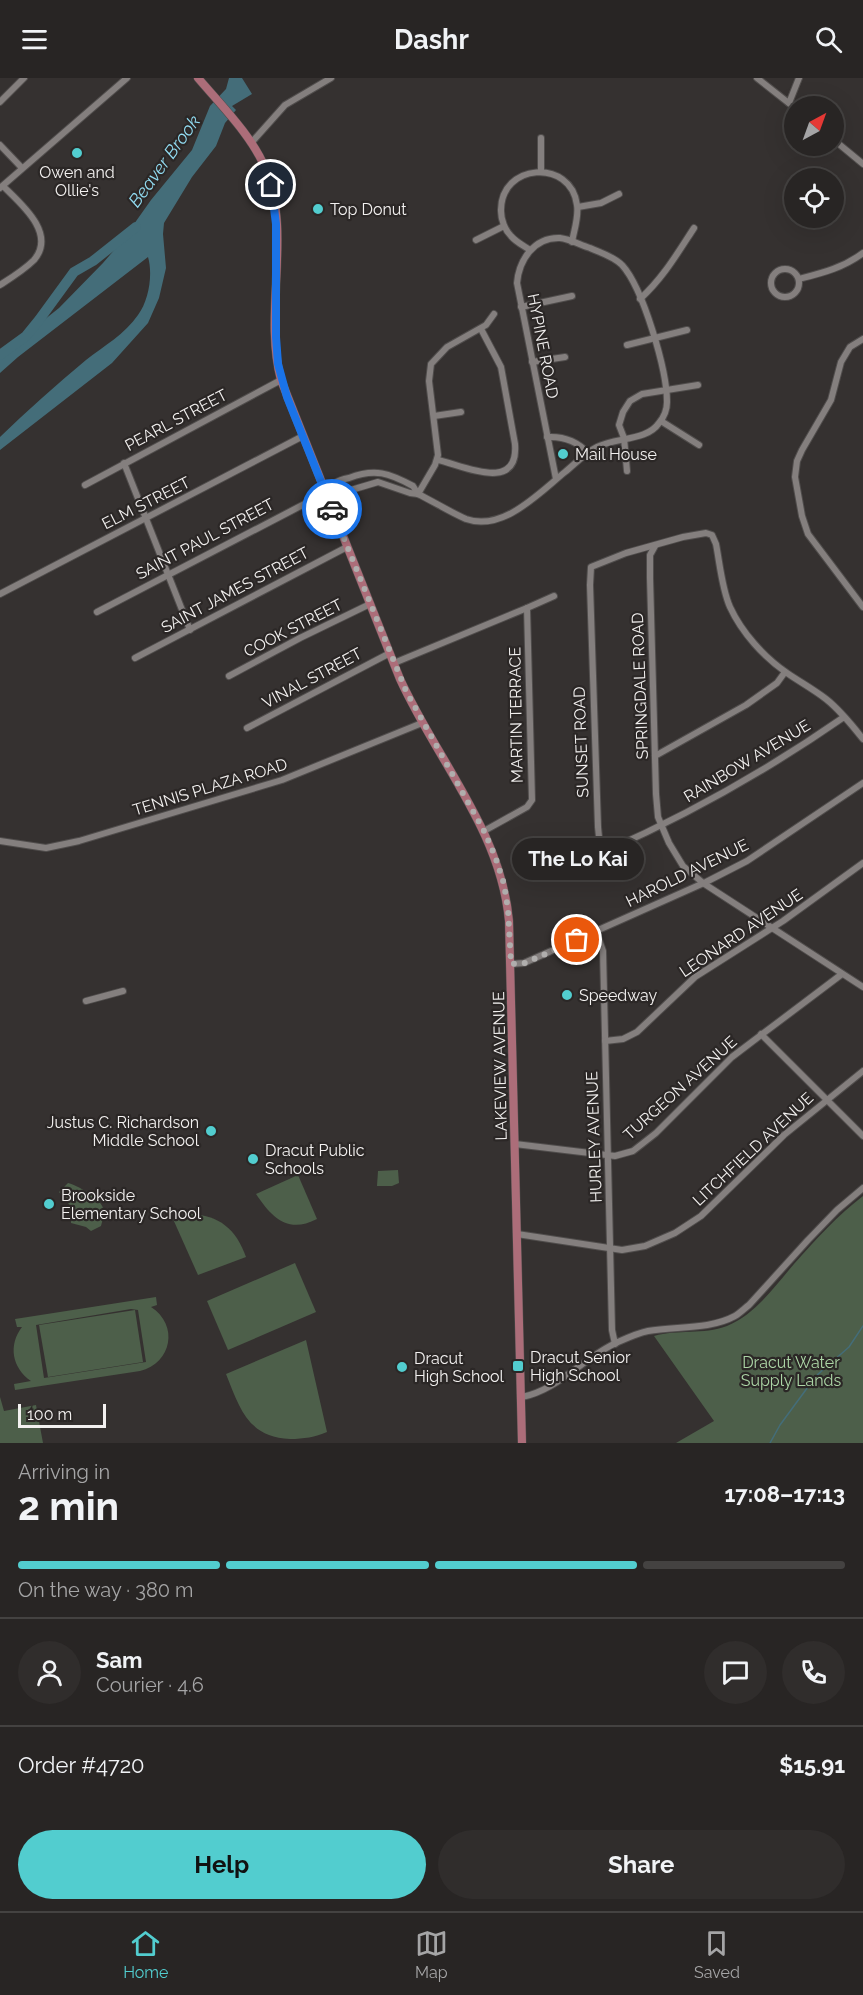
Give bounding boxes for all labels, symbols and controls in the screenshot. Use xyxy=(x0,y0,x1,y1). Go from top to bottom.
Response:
icon: menu xyxy=(18,23,51,56)
icon: search xyxy=(812,23,845,56)
text: Dashr xyxy=(394,24,469,55)
north arrow xyxy=(784,96,844,156)
map controls xyxy=(784,96,844,228)
water label: Beaver Brook xyxy=(124,111,205,211)
marker: Owen and Ollie's xyxy=(70,146,84,160)
pin xyxy=(245,159,296,210)
place label: Owen and Ollie's xyxy=(39,163,115,200)
icon: home xyxy=(254,168,287,201)
button: locate xyxy=(784,168,844,228)
place label: Top Donut xyxy=(330,200,407,219)
marker: Top Donut xyxy=(311,202,325,216)
street label: HYPINE ROAD xyxy=(524,292,562,400)
street label: PEARL STREET xyxy=(122,385,231,455)
place label: Mail House xyxy=(575,445,657,464)
marker: Mail House xyxy=(556,447,570,461)
street label: ELM STREET xyxy=(99,473,193,533)
courier xyxy=(302,479,362,539)
icon: car xyxy=(316,493,349,526)
street label: SAINT PAUL STREET xyxy=(133,494,278,583)
street label: SAINT JAMES STREET xyxy=(158,543,312,637)
street label: COOK STREET xyxy=(240,595,346,661)
street label: SPRINGDALE ROAD xyxy=(628,612,652,760)
street label: VINAL STREET xyxy=(259,644,365,712)
street label: MARTIN TERRACE xyxy=(505,646,527,783)
street label: SUNSET ROAD xyxy=(570,686,592,798)
street label: RAINBOW AVENUE xyxy=(680,716,814,806)
street label: TENNIS PLAZA ROAD xyxy=(130,754,290,820)
street label: HAROLD AVENUE xyxy=(623,835,752,911)
callout: The Lo Kai xyxy=(511,838,643,880)
text: The Lo Kai xyxy=(528,847,628,871)
street label: LEONARD AVENUE xyxy=(676,885,806,981)
pin xyxy=(551,914,602,965)
icon: bag xyxy=(560,923,593,956)
place label: Speedway xyxy=(579,986,658,1005)
marker: Speedway xyxy=(560,988,574,1002)
street label: LAKEVIEW AVENUE xyxy=(489,991,511,1141)
street label: TURGEON AVENUE xyxy=(619,1032,741,1144)
street label: HURLEY AVENUE xyxy=(582,1071,606,1203)
street label: LITCHFIELD AVENUE xyxy=(689,1088,817,1210)
place label: Justus C. Richardson Middle School xyxy=(47,1113,200,1150)
marker: Justus C. Richardson Middle School xyxy=(204,1124,218,1138)
place label: Dracut Public Schools xyxy=(265,1141,365,1178)
marker: Dracut Public Schools xyxy=(246,1152,260,1166)
place label: Brookside Elementary School xyxy=(61,1186,202,1223)
marker: Brookside Elementary School xyxy=(42,1197,56,1211)
place label: Dracut Senior High School xyxy=(530,1348,631,1385)
place label: Dracut High School xyxy=(414,1349,504,1386)
park label: Dracut Water Supply Lands xyxy=(741,1353,841,1390)
marker: Dracut Senior High School xyxy=(511,1359,525,1373)
marker: Dracut High School xyxy=(395,1360,409,1374)
scale bar xyxy=(18,1401,106,1428)
text: 100 m xyxy=(27,1405,72,1424)
text: Arriving in xyxy=(18,1460,110,1484)
text: 17:08–17:13 xyxy=(725,1481,845,1507)
text: 2 min xyxy=(18,1483,119,1529)
text: On the way · 380 m xyxy=(18,1578,193,1602)
button: person xyxy=(18,1641,81,1704)
button: chat xyxy=(704,1641,767,1704)
button: phone xyxy=(782,1641,845,1704)
text: Sam xyxy=(96,1647,143,1673)
text: Courier · 4.6 xyxy=(96,1673,204,1697)
text: Order #4720 xyxy=(18,1752,145,1778)
text: $15.91 xyxy=(779,1752,845,1778)
button: Help xyxy=(18,1830,426,1899)
button: Share xyxy=(438,1830,845,1899)
tab: Home xyxy=(123,1927,168,1982)
tab: Map xyxy=(415,1927,448,1982)
tab: Saved xyxy=(694,1927,740,1982)

